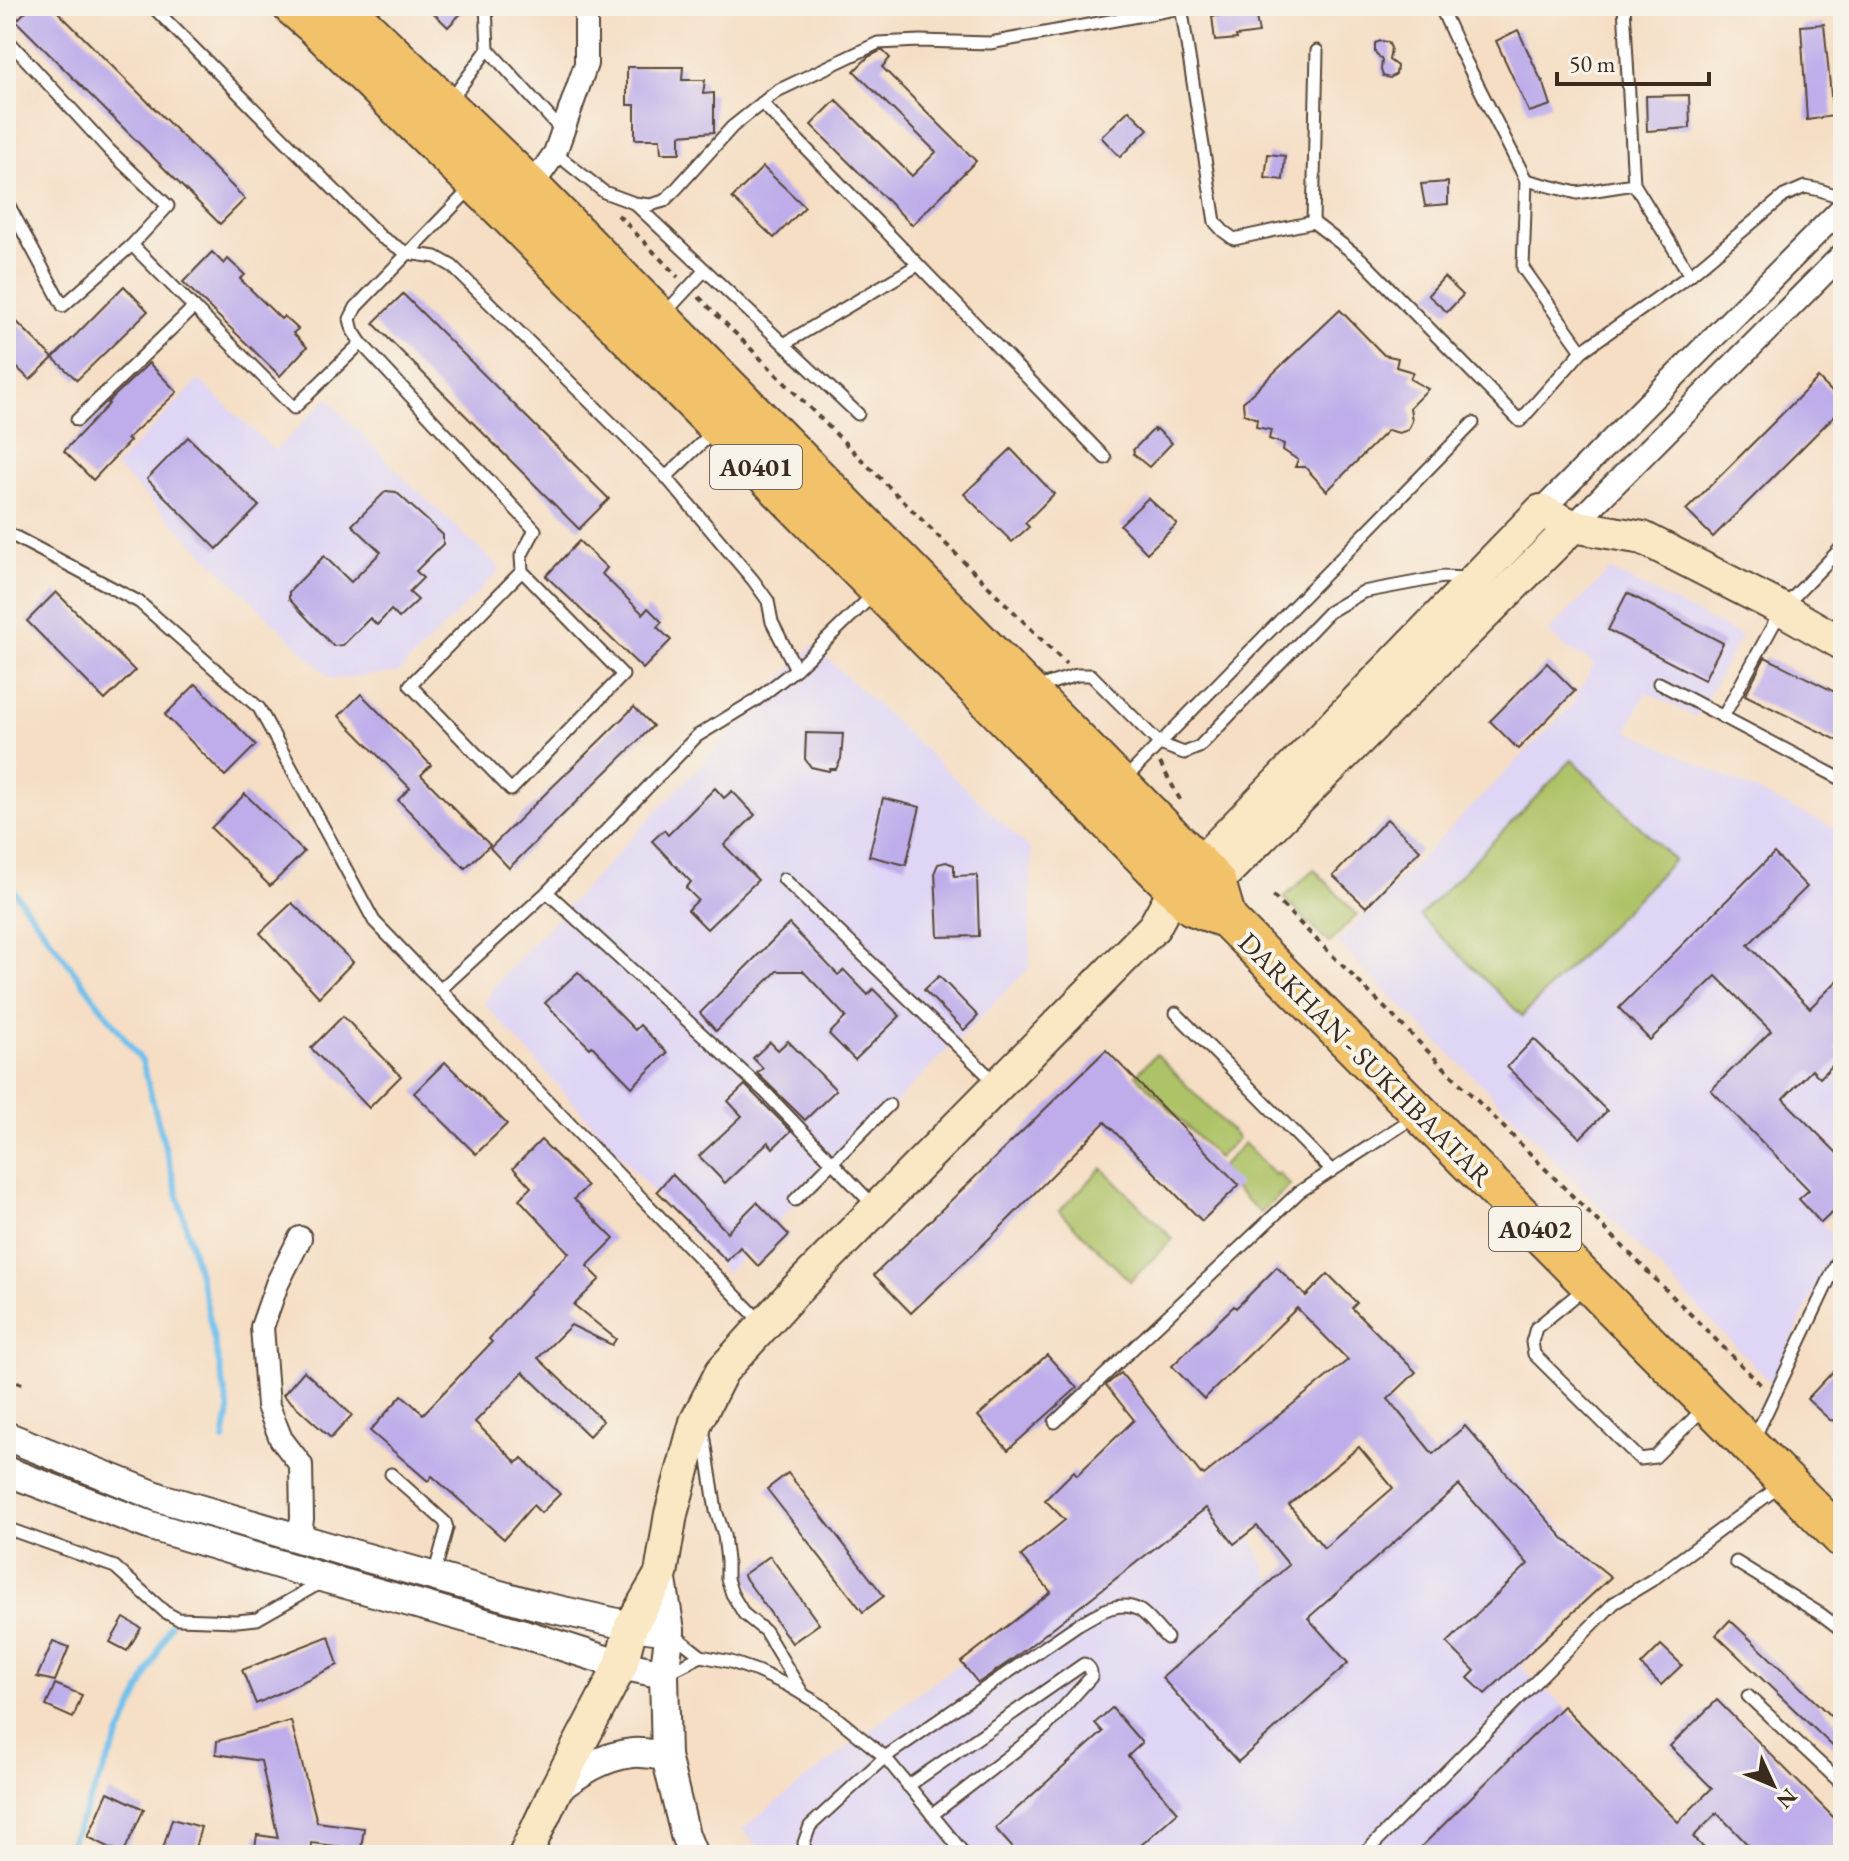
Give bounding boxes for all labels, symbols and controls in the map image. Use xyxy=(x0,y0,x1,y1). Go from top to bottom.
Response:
scale bar xyxy=(1557,36,1709,86)
text: 50 m xyxy=(1569,48,1616,79)
road number: A0401 xyxy=(710,445,802,489)
street label: DARKHAN - SUKHBAATAR xyxy=(1231,924,1502,1195)
road number: A0402 xyxy=(1489,1207,1581,1251)
north arrow xyxy=(1733,1745,1813,1825)
text: N xyxy=(1770,1782,1804,1815)

